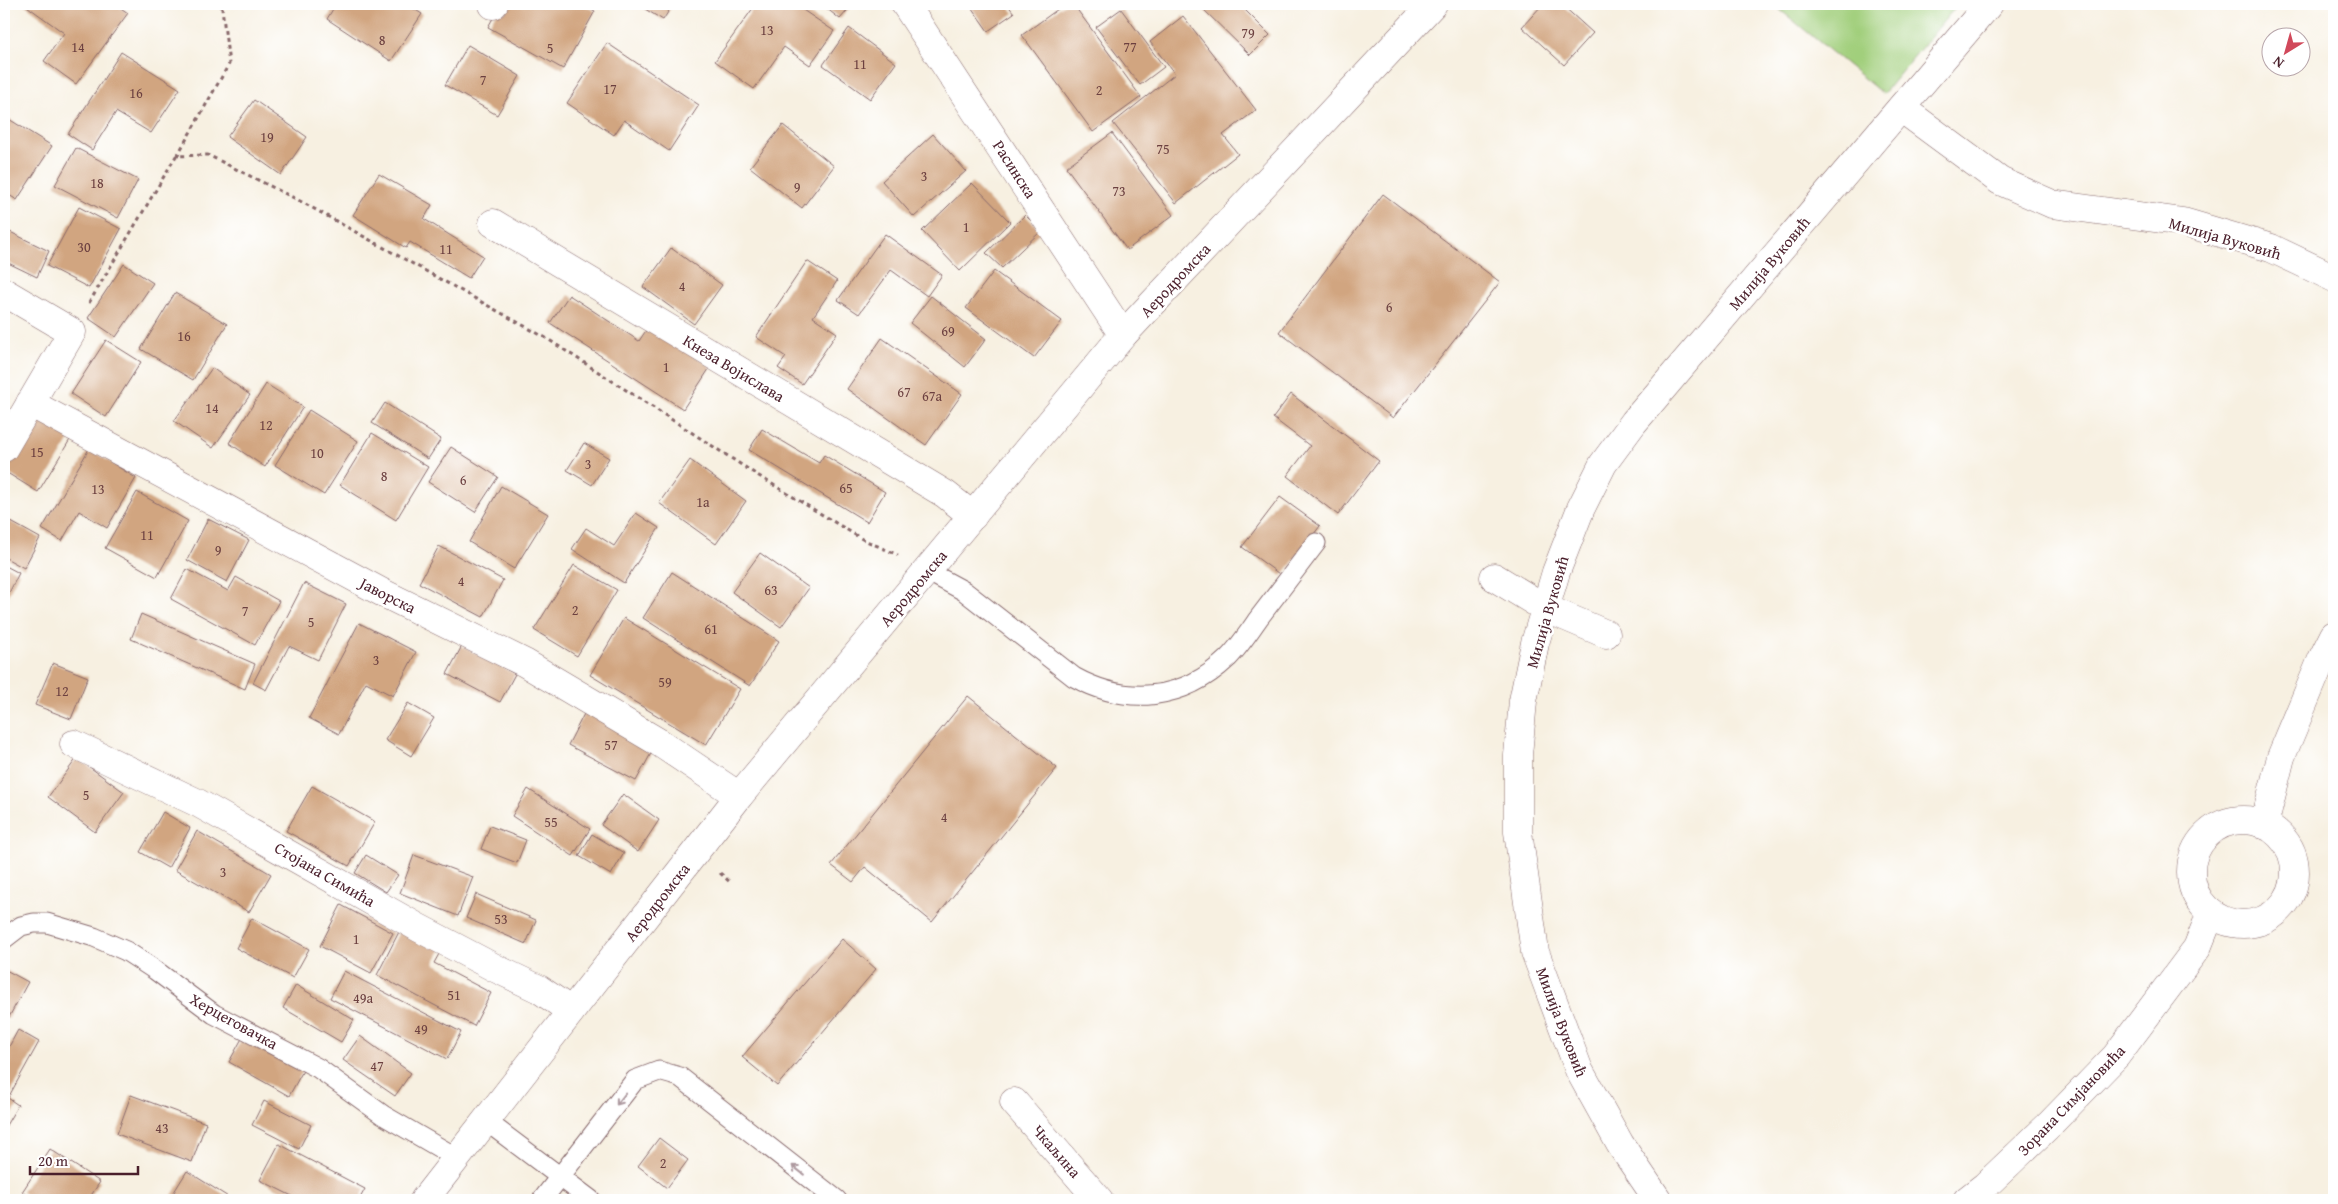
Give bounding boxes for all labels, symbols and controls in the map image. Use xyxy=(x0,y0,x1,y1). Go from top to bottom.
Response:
house number: 13 xyxy=(760,20,774,40)
house number: 79 xyxy=(1241,23,1255,43)
north arrow xyxy=(2260,28,2310,78)
house number: 8 xyxy=(379,30,386,50)
house number: 14 xyxy=(71,37,85,57)
house number: 77 xyxy=(1123,37,1137,57)
house number: 5 xyxy=(547,38,553,58)
text: N xyxy=(2268,51,2288,73)
house number: 11 xyxy=(853,54,867,74)
house number: 7 xyxy=(480,70,487,90)
house number: 17 xyxy=(603,79,617,99)
house number: 2 xyxy=(1096,80,1102,100)
house number: 16 xyxy=(129,83,143,103)
house number: 19 xyxy=(260,127,274,147)
street label: Расинска xyxy=(987,135,1043,203)
house number: 75 xyxy=(1156,139,1170,159)
house number: 3 xyxy=(921,166,927,186)
house number: 18 xyxy=(90,173,104,193)
house number: 9 xyxy=(794,177,801,197)
house number: 73 xyxy=(1112,181,1126,201)
street label: Милија Вуковић xyxy=(2166,210,2284,266)
street label: Милија Вуковић xyxy=(1723,211,1815,315)
house number: 1 xyxy=(963,217,969,237)
house number: 30 xyxy=(77,237,91,257)
street label: Аеродромска xyxy=(1134,237,1216,323)
house number: 11 xyxy=(439,239,453,259)
house number: 4 xyxy=(679,276,686,296)
house number: 6 xyxy=(1386,297,1393,317)
house number: 69 xyxy=(941,321,955,341)
house number: 16 xyxy=(177,326,191,346)
street label: Кнеза Војислава xyxy=(679,328,790,408)
house number: 1 xyxy=(663,357,669,377)
house number: 67 xyxy=(897,382,911,402)
house number: 67a xyxy=(922,386,942,406)
house number: 14 xyxy=(205,398,219,418)
house number: 12 xyxy=(259,415,273,435)
house number: 15 xyxy=(30,442,44,462)
house number: 10 xyxy=(310,443,324,463)
house number: 3 xyxy=(585,454,591,474)
house number: 8 xyxy=(381,466,388,486)
house number: 6 xyxy=(460,470,467,490)
house number: 65 xyxy=(839,478,853,498)
house number: 13 xyxy=(91,479,105,499)
house number: 1a xyxy=(696,492,710,512)
house number: 11 xyxy=(140,525,154,545)
house number: 9 xyxy=(215,540,222,560)
street label: Аеродромска xyxy=(874,544,953,632)
street label: Милија Вуковић xyxy=(1519,553,1575,671)
street label: Јаворска xyxy=(354,570,421,620)
house number: 4 xyxy=(458,571,465,591)
house number: 63 xyxy=(764,580,778,600)
house number: 2 xyxy=(572,600,578,620)
house number: 7 xyxy=(242,601,249,621)
house number: 5 xyxy=(308,612,314,632)
house number: 61 xyxy=(704,619,718,639)
house number: 3 xyxy=(373,650,379,670)
house number: 59 xyxy=(658,672,672,692)
house number: 12 xyxy=(55,681,69,701)
house number: 57 xyxy=(604,735,618,755)
house number: 5 xyxy=(83,785,89,805)
house number: 4 xyxy=(941,807,948,827)
house number: 55 xyxy=(544,812,558,832)
street label: Стојана Симића xyxy=(270,835,380,913)
street label: Аеродромска xyxy=(619,857,696,946)
house number: 3 xyxy=(220,862,226,882)
house number: 53 xyxy=(494,909,508,929)
house number: 1 xyxy=(353,929,359,949)
street label: Милија Вуковић xyxy=(1530,964,1594,1080)
house number: 51 xyxy=(447,985,461,1005)
street label: Херцеговачка xyxy=(186,987,283,1055)
house number: 49a xyxy=(353,988,373,1008)
house number: 49 xyxy=(414,1019,428,1039)
street label: Зорана Симјановића xyxy=(2012,1039,2131,1161)
house number: 47 xyxy=(370,1056,384,1076)
one-way arrow xyxy=(616,1092,626,1106)
house number: 43 xyxy=(155,1118,169,1138)
street label: Чкаљина xyxy=(1027,1119,1087,1183)
scale bar xyxy=(30,1144,138,1176)
text: 20 m xyxy=(38,1150,69,1171)
house number: 2 xyxy=(660,1153,666,1173)
one-way arrow xyxy=(791,1165,805,1175)

